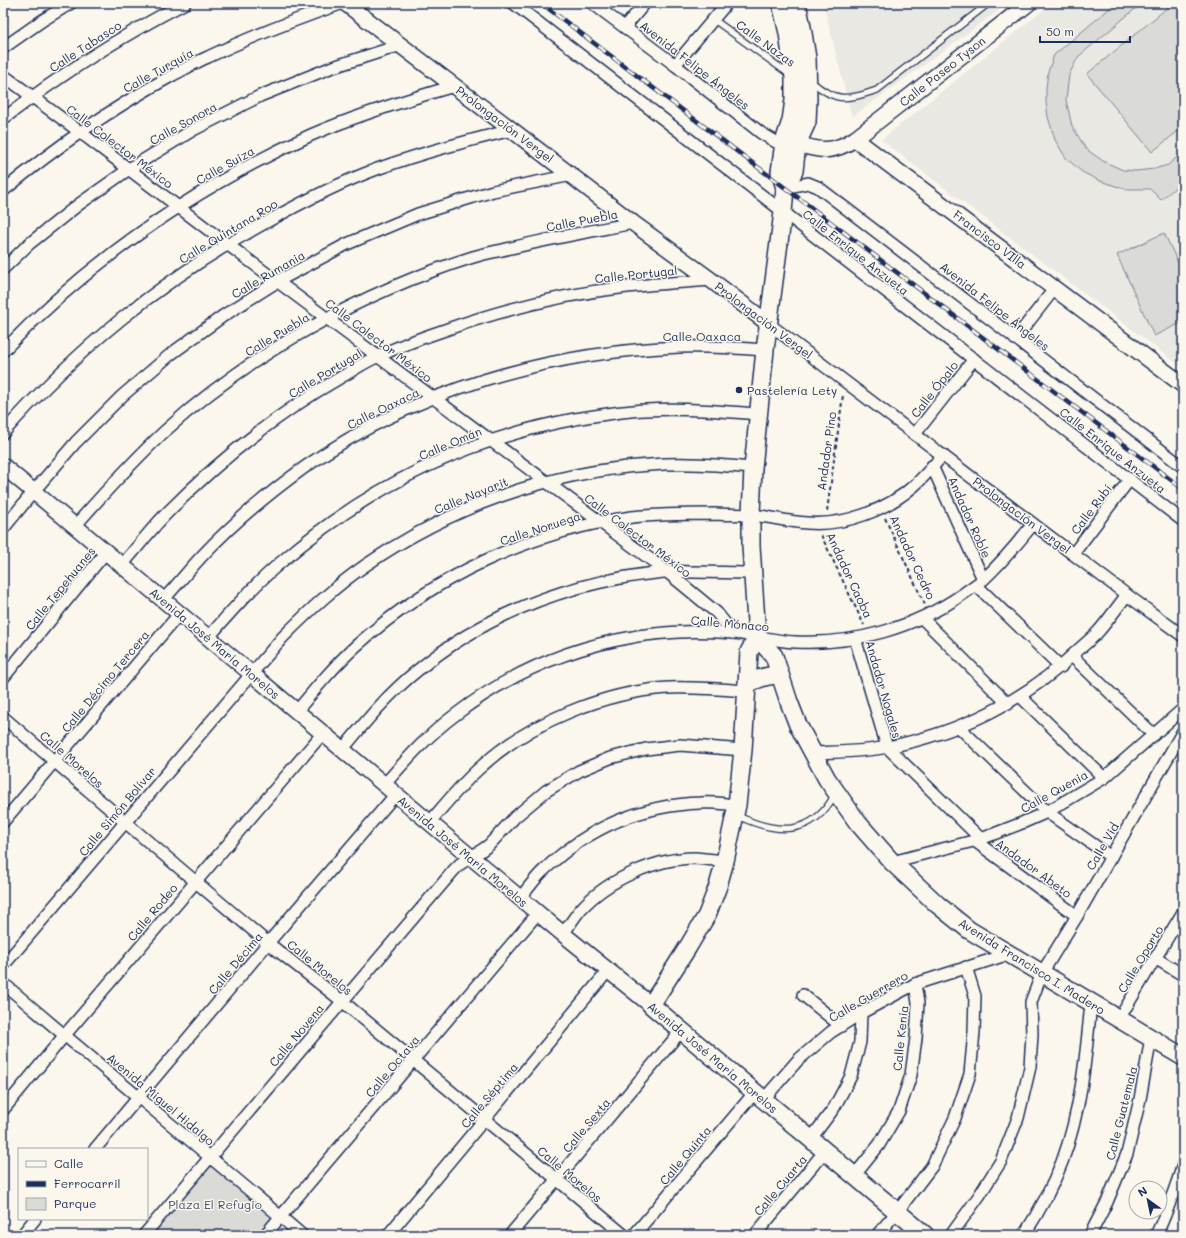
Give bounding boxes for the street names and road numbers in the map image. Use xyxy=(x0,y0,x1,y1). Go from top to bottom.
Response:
street label: Calle Nazas xyxy=(733,16,799,70)
street label: Calle Tabasco xyxy=(46,17,124,75)
street label: Avenida Felipe Ángeles xyxy=(637,17,753,113)
street label: Calle Paseo Tyson xyxy=(896,32,988,110)
street label: Calle Turquía xyxy=(120,44,196,96)
street label: Prolongación Vergel xyxy=(453,82,557,166)
street label: Calle Sonora xyxy=(147,98,219,148)
street label: Calle Colector México xyxy=(63,101,177,191)
street label: Calle Suiza xyxy=(193,142,257,188)
street label: Calle Quintana Roo xyxy=(176,195,280,267)
street label: Calle Puebla xyxy=(545,205,619,235)
street label: Calle Enrique Anzueta xyxy=(800,206,912,298)
street label: Francisco VIlla xyxy=(950,206,1030,272)
street label: Calle Rumania xyxy=(228,246,308,302)
street label: Avenida Felipe Ángeles xyxy=(937,258,1053,354)
street label: Calle Portugal xyxy=(594,262,678,286)
street label: Prolongación Vergel xyxy=(712,278,816,362)
street label: Calle Colector México xyxy=(322,295,436,385)
street label: Calle Puebla xyxy=(242,308,312,360)
street label: Calle Oaxaca xyxy=(663,328,741,344)
street label: Calle Portugal xyxy=(285,345,365,401)
street label: Calle Ópalo xyxy=(907,357,961,421)
street label: Calle Oaxaca xyxy=(344,384,422,432)
street label: Calle Enrique Anzueta xyxy=(1057,404,1169,496)
street label: Andador Pino xyxy=(813,411,839,491)
street label: Calle Omán xyxy=(416,423,484,463)
street label: Calle Nayarit xyxy=(432,473,510,517)
street label: Prolongación Vergel xyxy=(970,473,1074,557)
street label: Andador Roble xyxy=(945,474,995,560)
street label: Calle Rubí xyxy=(1067,480,1115,537)
street label: Calle Colector México xyxy=(581,490,695,580)
street label: Calle Noruega xyxy=(498,507,582,549)
street label: Andador Cedro xyxy=(886,512,940,602)
street label: Andador Caoba xyxy=(823,530,877,620)
street label: Calle Tepehuanes xyxy=(21,543,99,633)
street label: Avenida José María Morelos xyxy=(147,584,284,702)
street label: Calle Mónaco xyxy=(690,612,770,634)
street label: Calle Décimo Tercera xyxy=(58,627,152,735)
street label: Andador Nogales xyxy=(862,638,906,740)
street label: Calle Morelos xyxy=(37,727,107,791)
street label: Calle Simón Bolívar xyxy=(75,763,159,859)
street label: Calle Quenia xyxy=(1018,766,1090,816)
street label: Avenida José María Morelos xyxy=(395,792,532,910)
street label: Calle Vid xyxy=(1082,819,1122,873)
street label: Andador Abeto xyxy=(993,835,1075,901)
street label: Calle Rodeo xyxy=(123,880,181,944)
street label: Avenida Francisco I. Madero xyxy=(956,914,1108,1018)
street label: Calle Oporto xyxy=(1114,922,1166,996)
street label: Calle Décima xyxy=(204,928,266,998)
street label: Calle Morelos xyxy=(284,936,356,998)
street label: Calle Guerrero xyxy=(826,967,910,1025)
street label: Avenida José María Morelos xyxy=(645,998,782,1116)
street label: Calle Novena xyxy=(265,1000,327,1070)
street label: Calle Kenia xyxy=(889,1004,911,1072)
street label: Calle Octava xyxy=(361,1032,423,1100)
street label: Avenida Miguel Hidalgo xyxy=(104,1049,218,1149)
street label: Calle Séptima xyxy=(457,1059,521,1131)
street label: Calle Guatemala xyxy=(1102,1064,1140,1162)
street label: Calle Sexta xyxy=(559,1094,613,1156)
street label: Calle Quinta xyxy=(656,1122,714,1188)
street label: Calle Morelos xyxy=(534,1142,606,1206)
street label: Calle Cuarta xyxy=(750,1151,810,1219)

